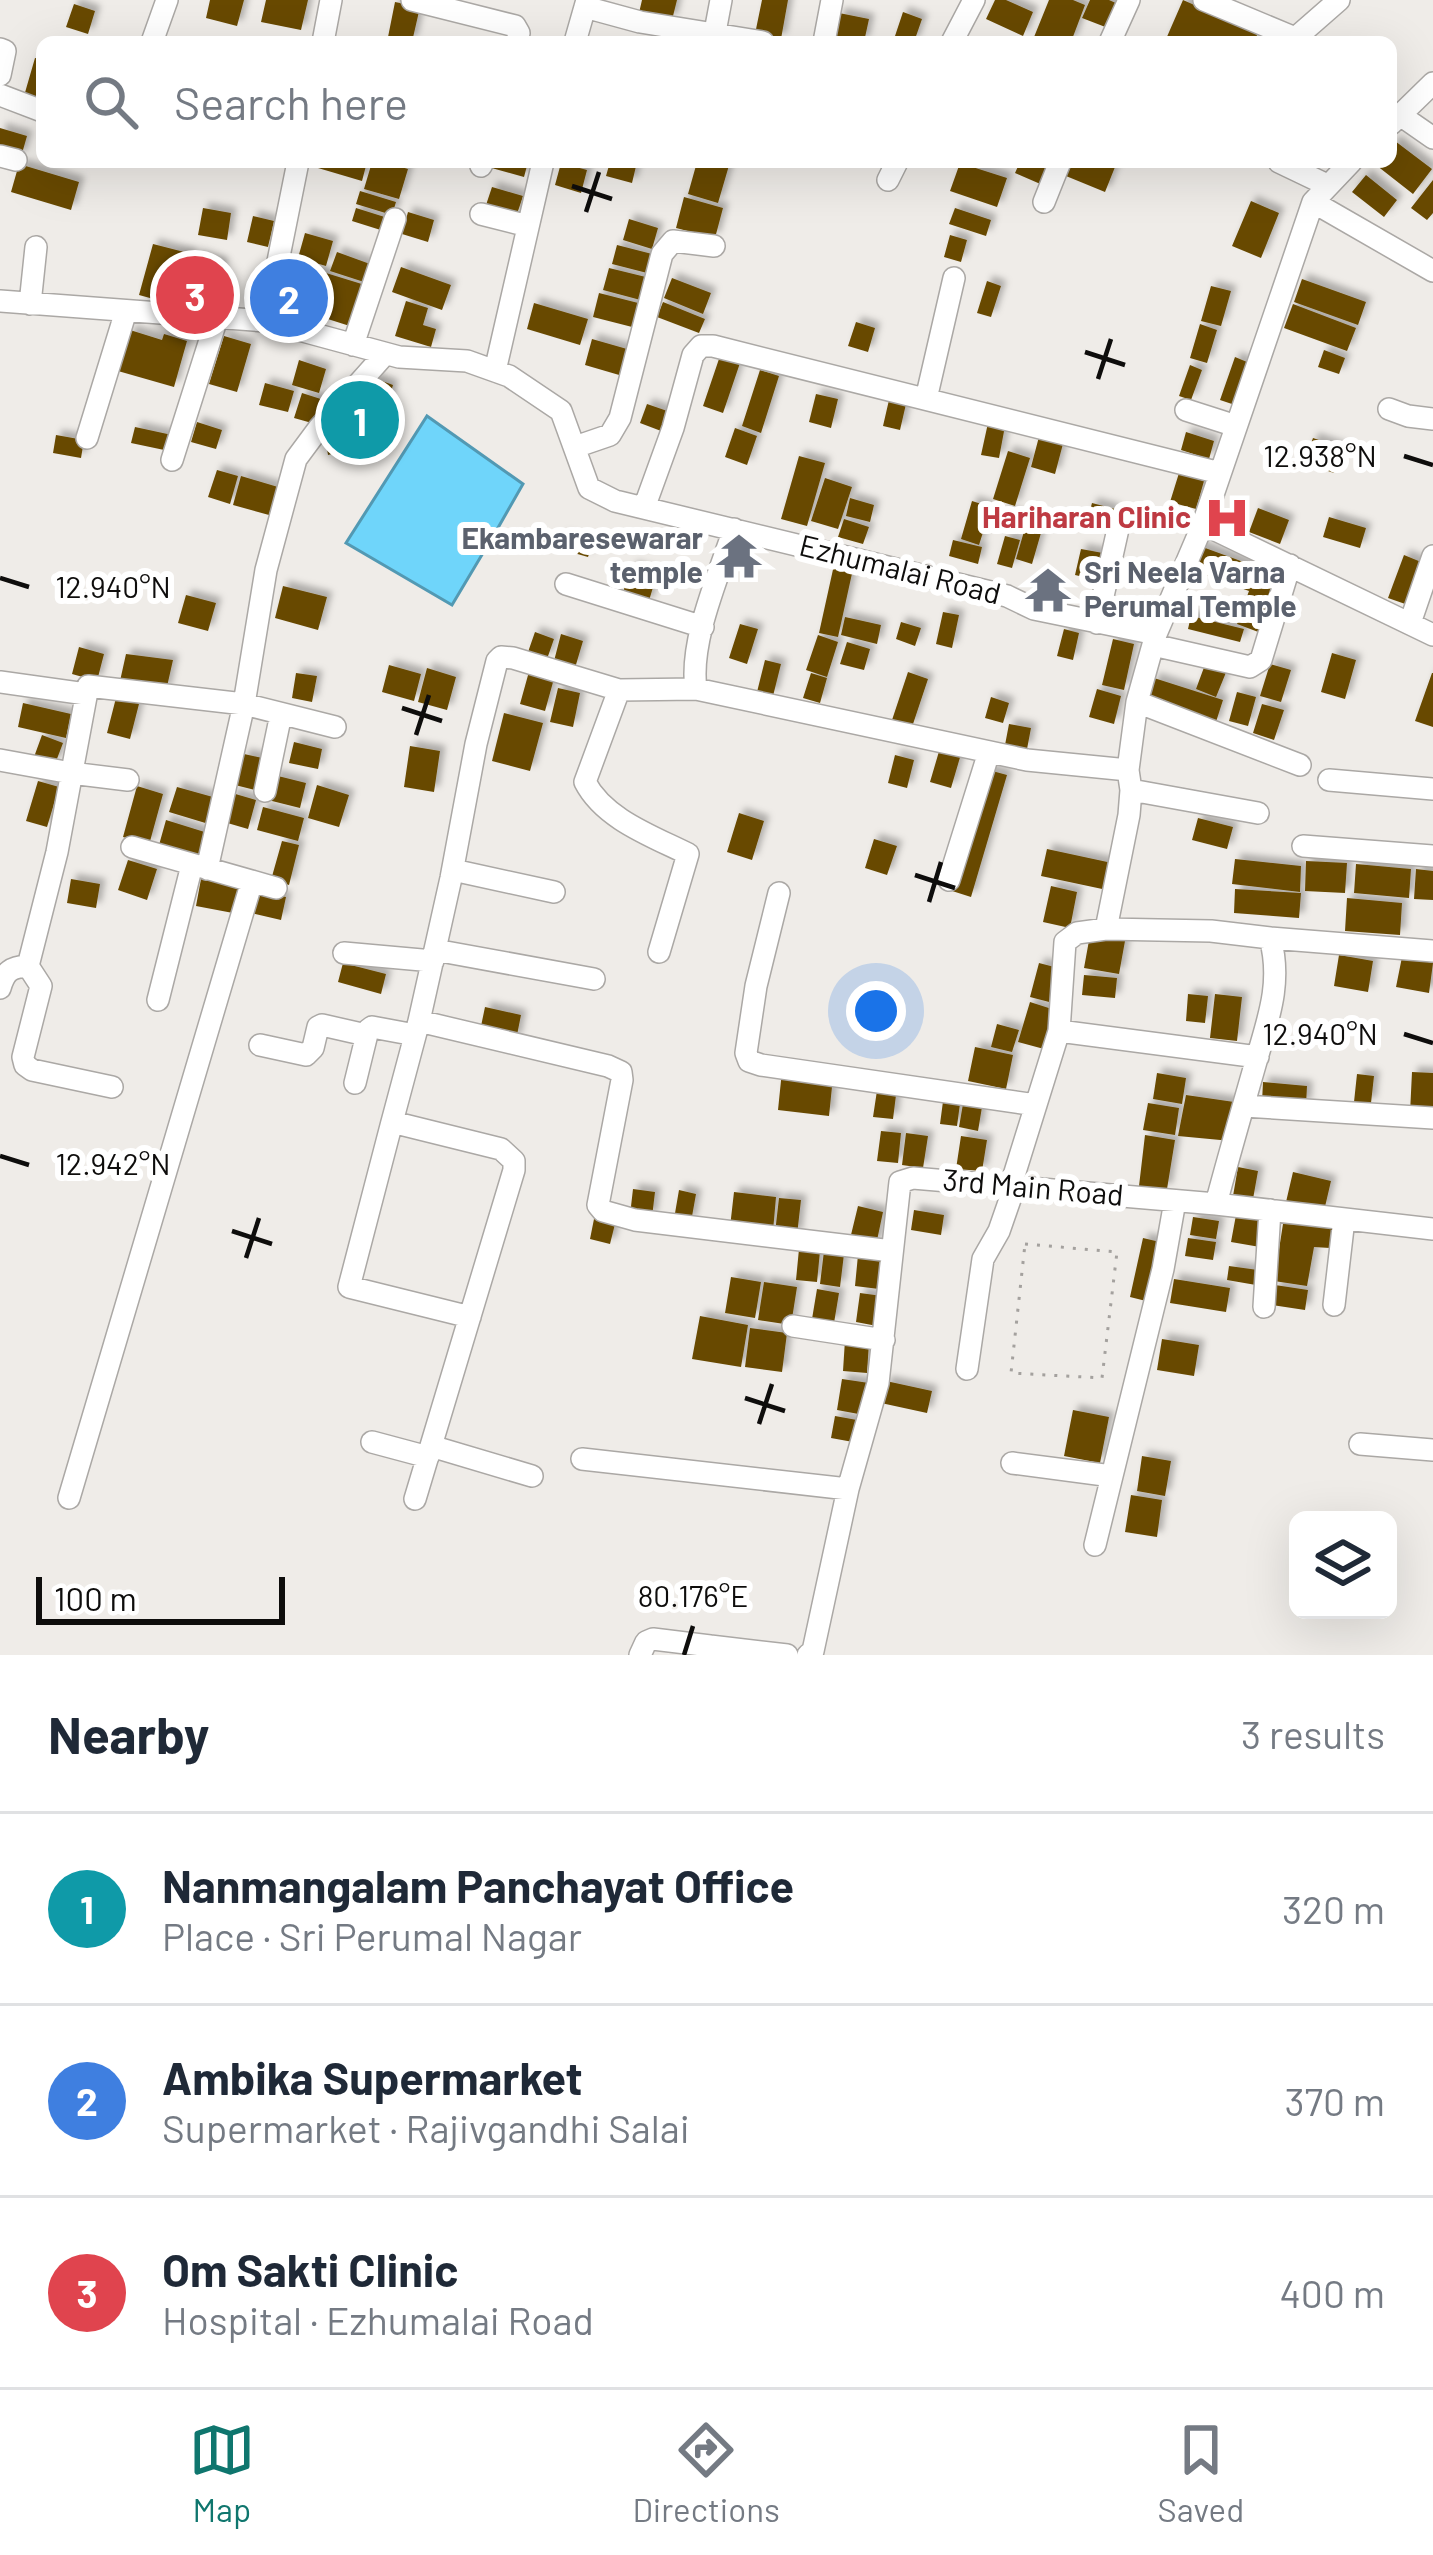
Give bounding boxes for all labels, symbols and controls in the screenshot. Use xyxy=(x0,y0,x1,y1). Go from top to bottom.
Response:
search box xyxy=(36,36,1397,168)
icon: search xyxy=(78,69,144,135)
text: Search here xyxy=(174,75,408,129)
pin: 3 xyxy=(156,250,234,340)
pin: 2 xyxy=(250,253,328,343)
pin: 1 xyxy=(321,375,399,465)
text: 12.938°N xyxy=(1263,437,1377,473)
hospital icon: Hariharan Clinic xyxy=(1202,493,1252,543)
place label: Hariharan Clinic xyxy=(982,498,1191,534)
place label: Ekambaresewarar temple xyxy=(461,519,704,589)
street label: Ezhumalai Road xyxy=(796,526,1005,610)
temple icon: Ekambaresewarar temple xyxy=(714,531,764,581)
place label: Sri Neela Varna Perumal Temple xyxy=(1084,553,1297,623)
temple icon: Sri Neela Varna Perumal Temple xyxy=(1023,565,1073,615)
text: 12.940°N xyxy=(55,568,171,604)
your location xyxy=(846,981,906,1041)
text: 12.940°N xyxy=(1262,1015,1378,1051)
text: 12.942°N xyxy=(56,1145,170,1181)
street label: 3rd Main Road xyxy=(941,1160,1125,1212)
map controls xyxy=(1289,1511,1397,1619)
button: layers xyxy=(1289,1511,1397,1619)
scale bar xyxy=(36,1571,285,1624)
text: 80.176°E xyxy=(638,1577,748,1613)
text: 100 m xyxy=(54,1578,137,1618)
text: Nearby xyxy=(48,1703,209,1764)
text: 3 results xyxy=(1241,1710,1385,1757)
text: Nanmangalam Panchayat Office xyxy=(162,1858,794,1912)
text: 1 xyxy=(80,1885,94,1932)
text: 320 m xyxy=(1282,1885,1385,1932)
text: Place · Sri Perumal Nagar xyxy=(162,1912,582,1959)
text: Ambika Supermarket xyxy=(162,2050,583,2104)
text: 2 xyxy=(76,2077,98,2124)
text: 370 m xyxy=(1284,2077,1385,2124)
text: Supermarket · Rajivgandhi Salai xyxy=(162,2104,690,2151)
text: Om Sakti Clinic xyxy=(162,2242,458,2296)
text: 3 xyxy=(76,2269,98,2316)
text: 400 m xyxy=(1279,2269,1385,2316)
text: Hospital · Ezhumalai Road xyxy=(162,2296,594,2343)
tab: Map xyxy=(189,2417,255,2529)
tab: Directions xyxy=(632,2417,780,2529)
tab: Saved xyxy=(1158,2417,1244,2529)

